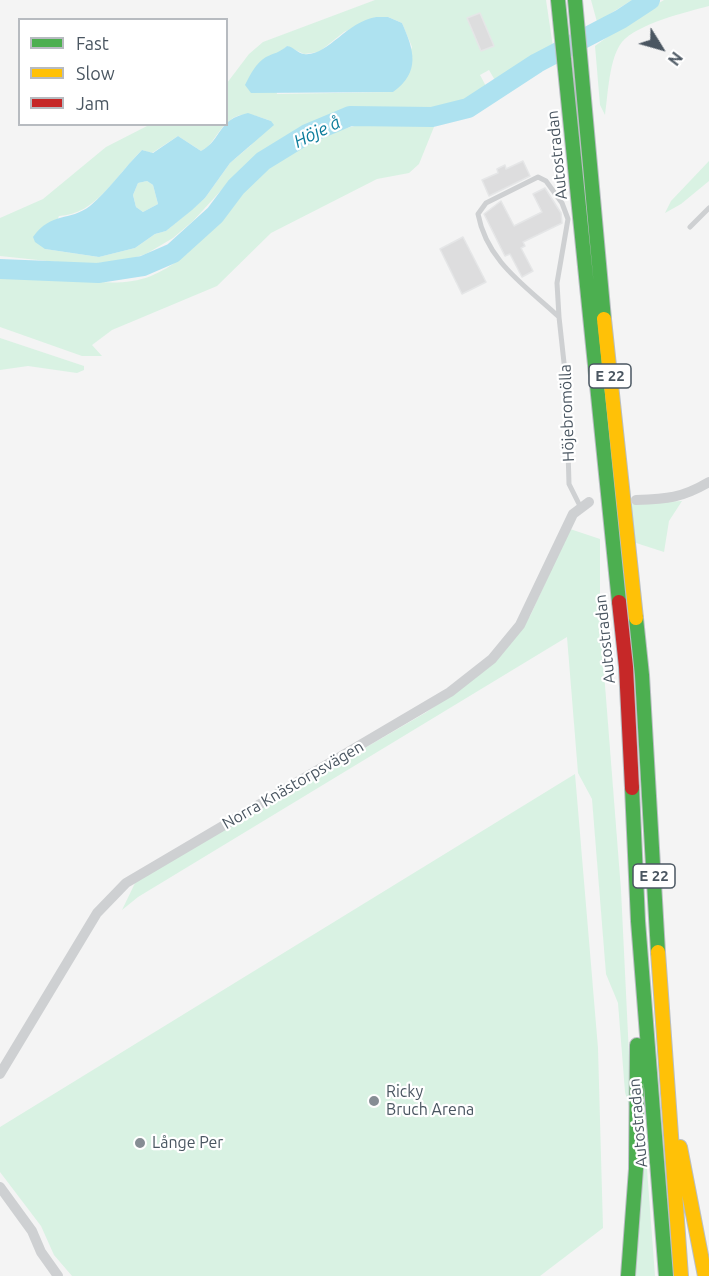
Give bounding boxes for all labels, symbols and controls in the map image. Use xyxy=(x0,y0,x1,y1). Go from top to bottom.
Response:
legend xyxy=(18,18,228,126)
north arrow xyxy=(631,18,691,78)
text: Fast xyxy=(76,33,109,53)
text: N xyxy=(665,49,686,69)
text: Slow xyxy=(76,63,115,83)
text: Jam xyxy=(76,93,110,113)
street label: Autostradan xyxy=(543,110,571,200)
water label: Höje å xyxy=(290,111,344,153)
street label: Höjebromölla xyxy=(556,364,578,462)
road number: E 22 xyxy=(589,364,631,388)
street label: Autostradan xyxy=(591,594,619,684)
street label: Norra Knästorpsvägen xyxy=(219,737,367,833)
road number: E 22 xyxy=(633,864,675,888)
street label: Autostradan xyxy=(625,1078,651,1168)
place label: Ricky Bruch Arena xyxy=(386,1082,474,1120)
marker: Ricky Bruch Arena xyxy=(367,1094,381,1108)
place label: Långe Per xyxy=(152,1133,223,1153)
marker: Långe Per xyxy=(133,1136,147,1150)

